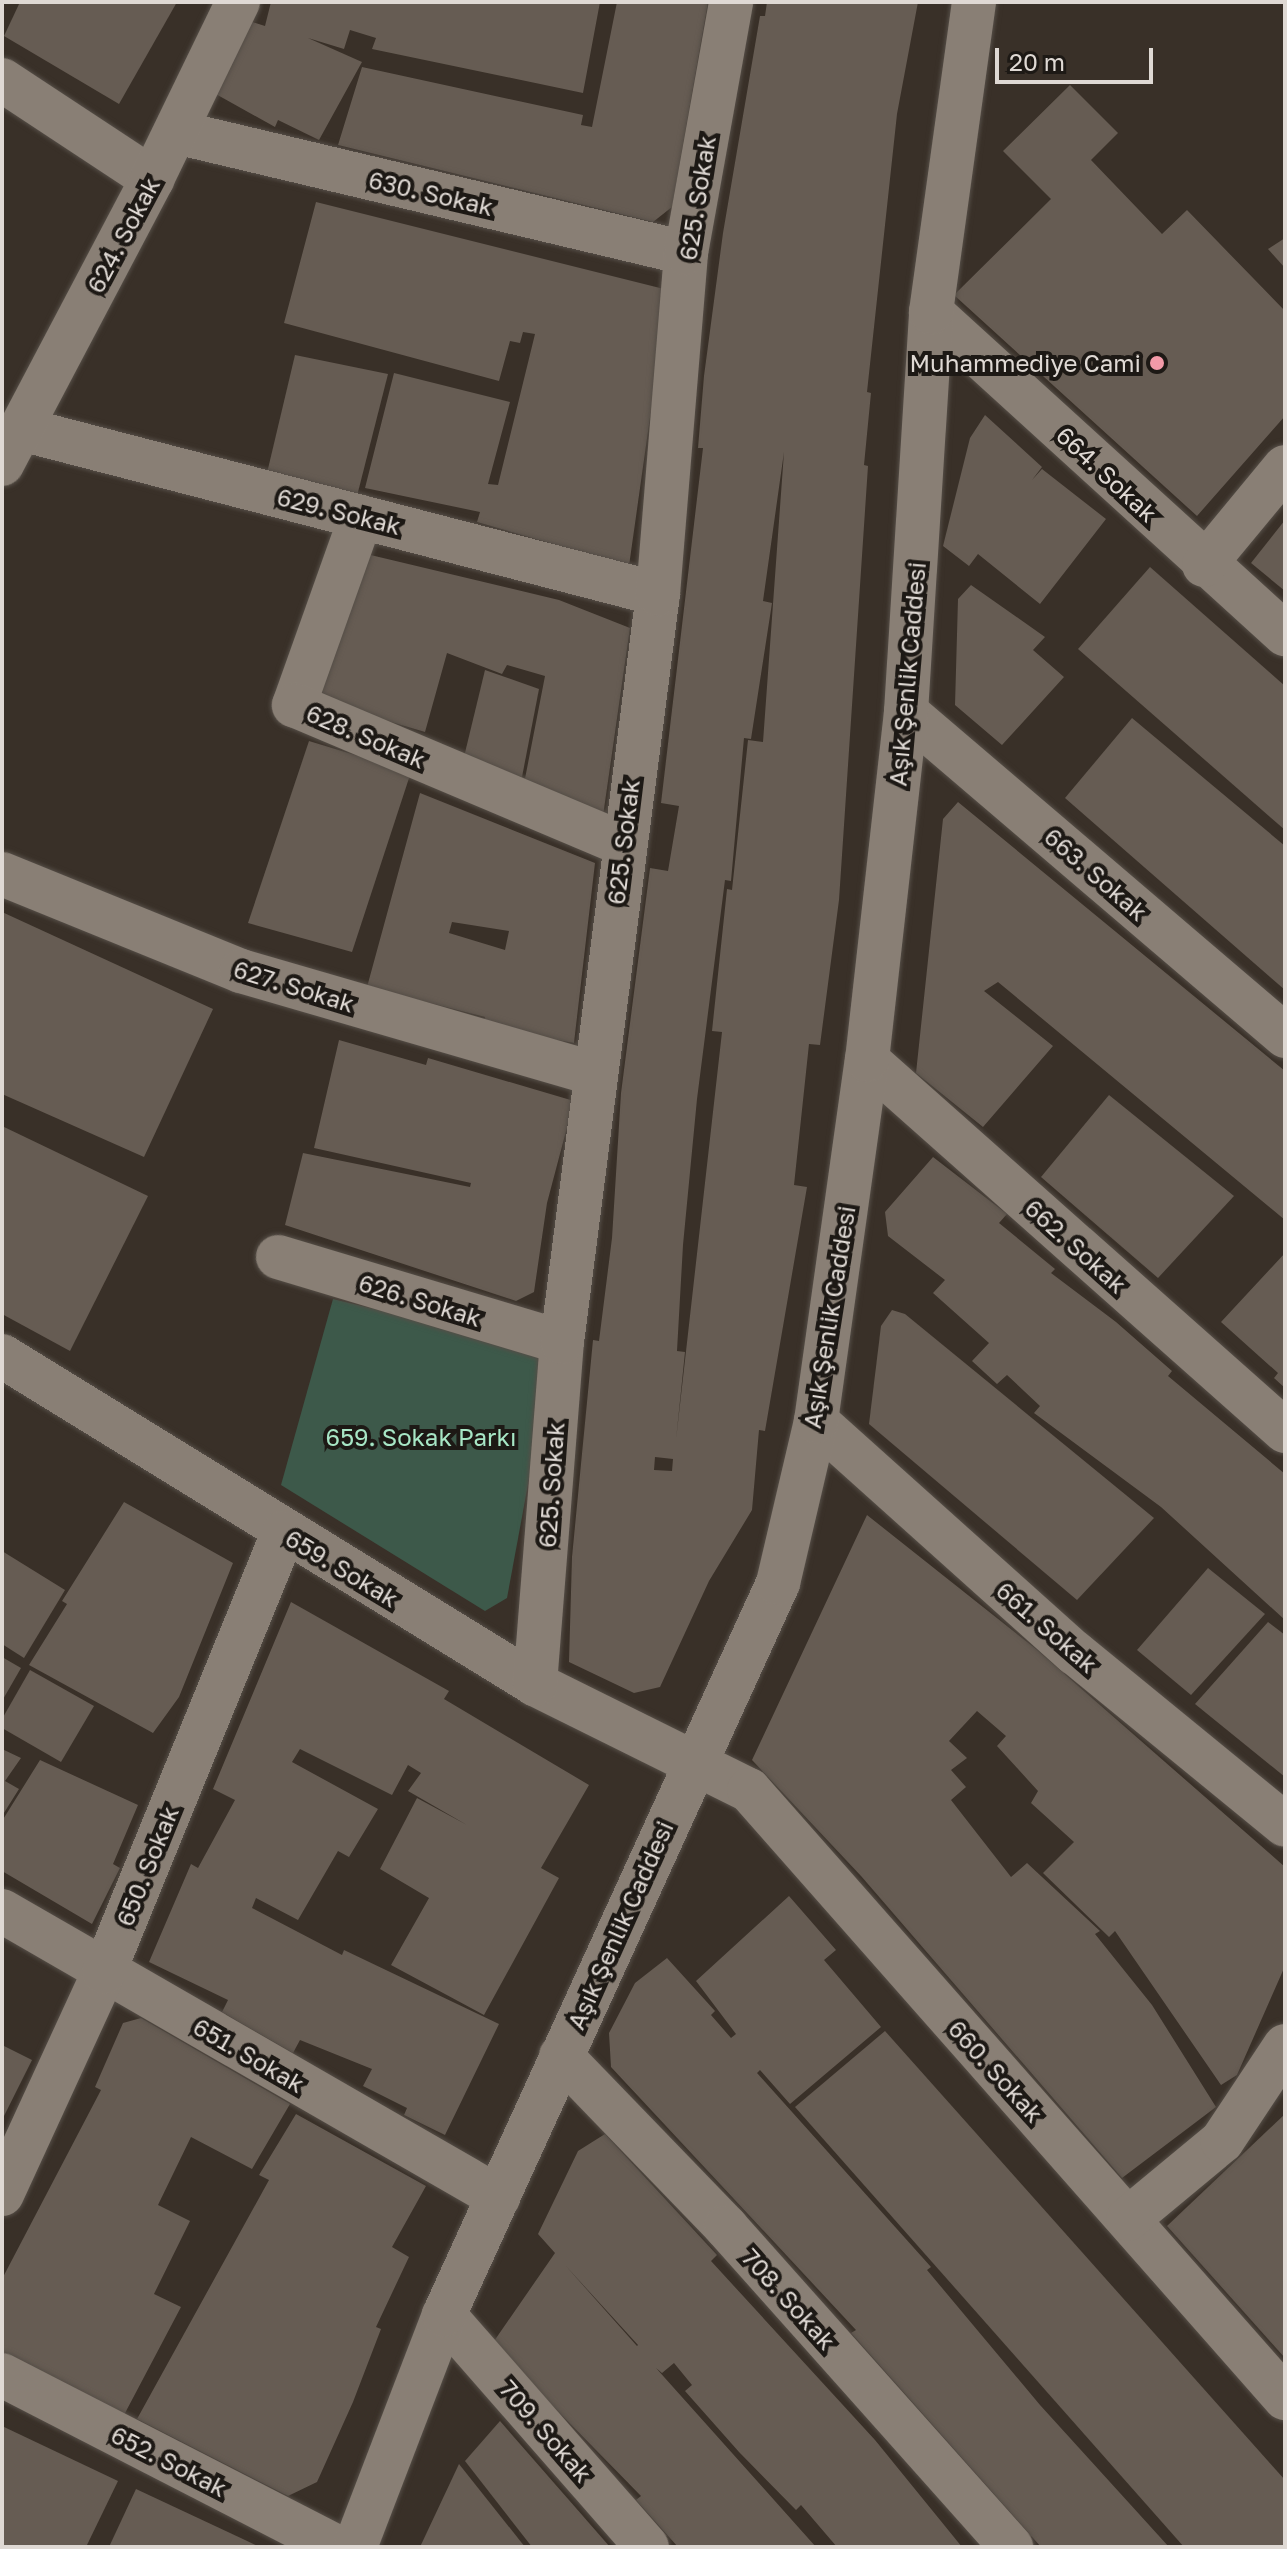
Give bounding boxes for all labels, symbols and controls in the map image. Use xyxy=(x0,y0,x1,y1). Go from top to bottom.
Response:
scale bar xyxy=(999,32,1157,82)
text: 20 m xyxy=(1009,47,1065,76)
street label: 625. Sokak xyxy=(673,134,721,262)
street label: 630. Sokak xyxy=(366,165,496,221)
street label: 624. Sokak xyxy=(81,172,165,298)
place label: Muhammediye Cami xyxy=(909,349,1141,377)
marker: Muhammediye Cami xyxy=(1148,354,1166,372)
street label: 664. Sokak xyxy=(1051,420,1163,528)
street label: 629. Sokak xyxy=(274,482,404,540)
street label: Aşık Şenlik Caddesi xyxy=(883,561,931,787)
street label: 628. Sokak xyxy=(302,698,430,774)
street label: 625. Sokak xyxy=(601,778,645,906)
street label: 663. Sokak xyxy=(1039,822,1153,926)
street label: 627. Sokak xyxy=(230,954,358,1018)
street label: 662. Sokak xyxy=(1019,1193,1133,1299)
street label: Aşık Şenlik Caddesi xyxy=(797,1204,861,1430)
street label: 626. Sokak xyxy=(355,1268,485,1332)
street label: 625. Sokak xyxy=(532,1421,570,1549)
park label: 659. Sokak Parkı xyxy=(326,1423,516,1451)
street label: 659. Sokak xyxy=(280,1523,404,1613)
street label: 661. Sokak xyxy=(991,1575,1103,1679)
street label: 650. Sokak xyxy=(110,1802,184,1930)
street label: Aşık Şenlik Caddesi xyxy=(561,1816,679,2034)
street label: 651. Sokak xyxy=(188,2012,310,2098)
street label: 660. Sokak xyxy=(943,2014,1049,2128)
street label: 708. Sokak xyxy=(736,2243,842,2355)
street label: 709. Sokak xyxy=(494,2374,598,2488)
street label: 652. Sokak xyxy=(106,2420,232,2502)

